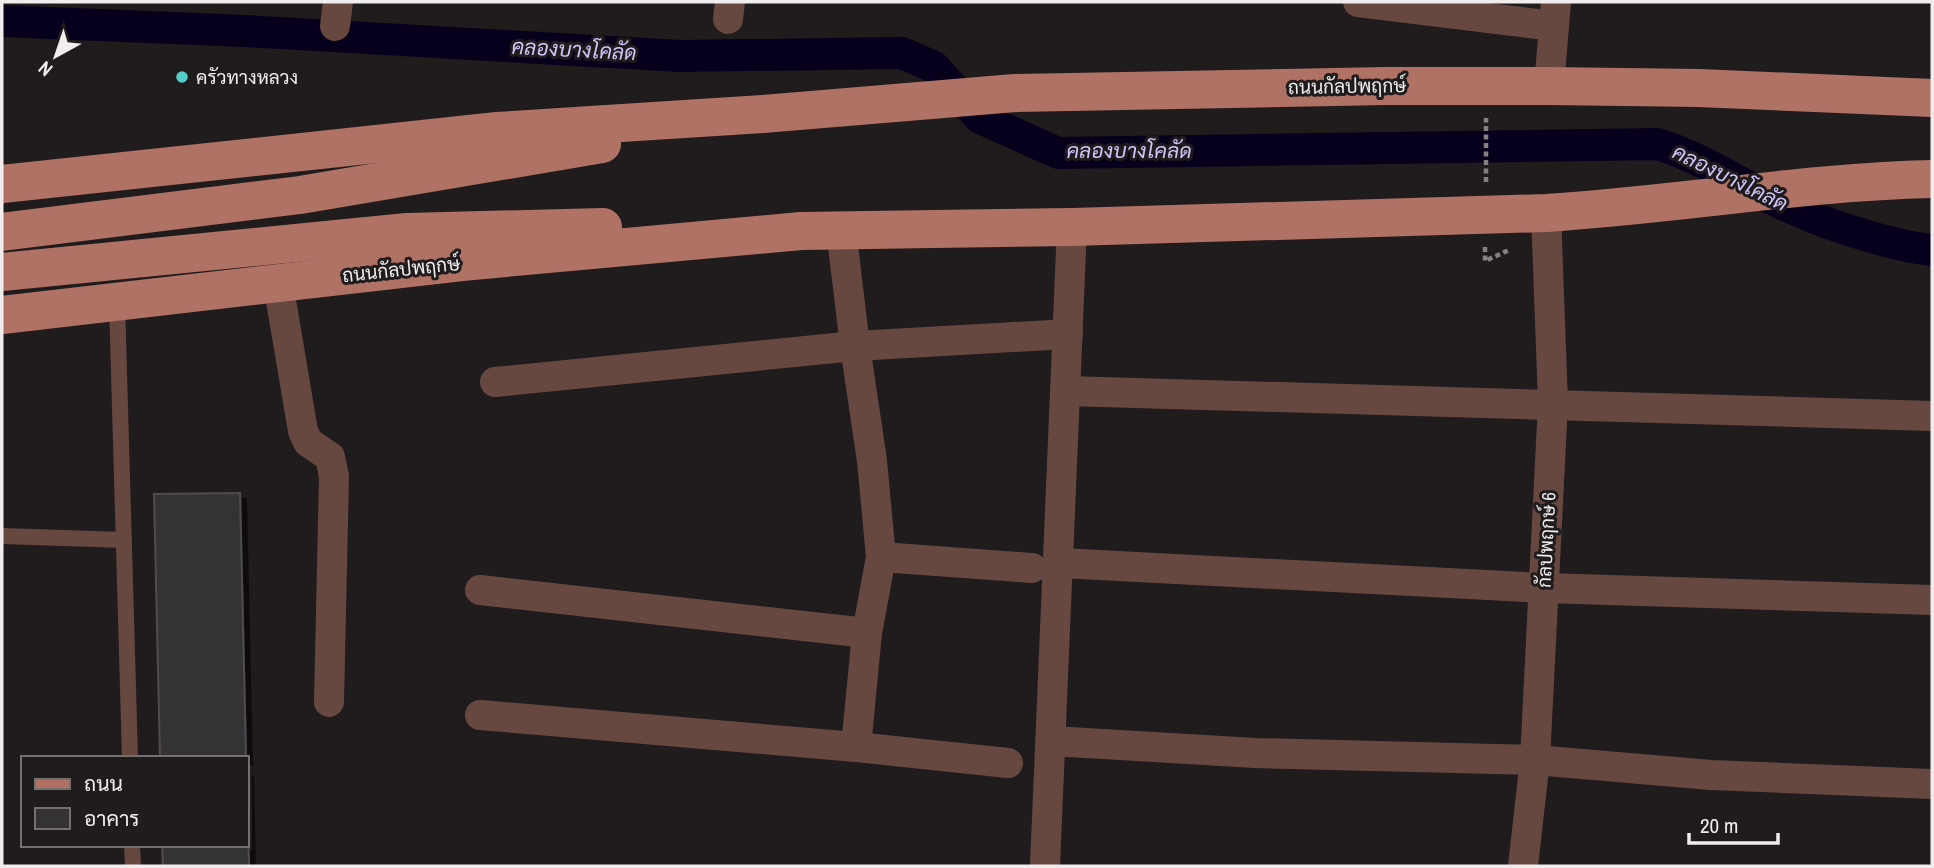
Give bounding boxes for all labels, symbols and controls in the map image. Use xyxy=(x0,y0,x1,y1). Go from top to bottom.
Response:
north arrow xyxy=(21,21,91,91)
water label: คลองบางโคลัด xyxy=(511,32,637,67)
text: N xyxy=(32,55,58,83)
place label: ครัวทางหลวง xyxy=(196,64,298,90)
marker: ครัวทางหลวง xyxy=(174,69,190,85)
street label: ถนนกัลปพฤกษ์ xyxy=(1288,72,1407,100)
water label: คลองบางโคลัด xyxy=(1066,136,1192,165)
water label: คลองบางโคลัด xyxy=(1668,137,1793,218)
street label: ถนนกัลปพฤกษ์ xyxy=(341,250,462,288)
street label: กัลปพฤกษ์ 6 xyxy=(1531,491,1561,589)
legend xyxy=(21,756,248,847)
text: ถนน xyxy=(84,769,123,798)
scale bar xyxy=(1689,802,1778,846)
text: อาคาร xyxy=(84,804,140,833)
text: 20 m xyxy=(1700,811,1738,840)

